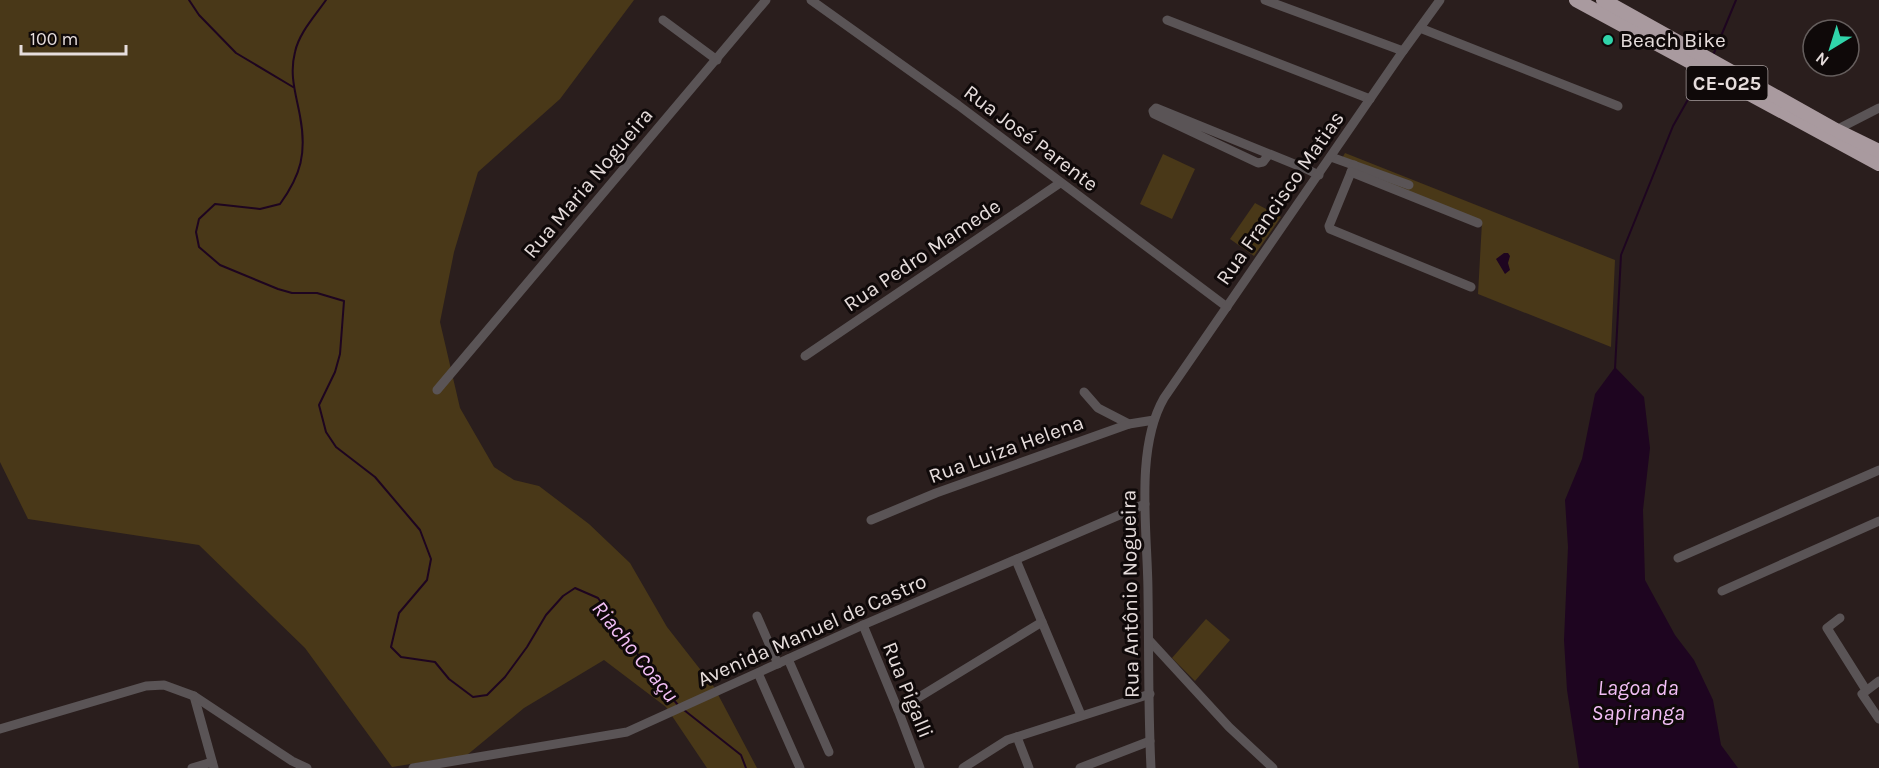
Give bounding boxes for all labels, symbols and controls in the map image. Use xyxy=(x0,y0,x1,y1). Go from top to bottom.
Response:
scale bar xyxy=(21,18,126,56)
north arrow xyxy=(1801,18,1861,78)
text: 100 m xyxy=(30,28,78,50)
place label: Beach Bike xyxy=(1620,28,1726,52)
marker: Beach Bike xyxy=(1601,33,1615,47)
text: N xyxy=(1812,48,1832,70)
road number: CE-025 xyxy=(1686,66,1768,100)
street label: Rua José Parente xyxy=(959,80,1103,196)
street label: Rua Maria Nogueira xyxy=(518,103,658,263)
street label: Rua Francisco Matias xyxy=(1211,107,1349,289)
street label: Rua Pedro Mamede xyxy=(839,194,1005,316)
street label: Rua Luiza Helena xyxy=(925,410,1087,488)
street label: Rua Antônio Nogueira xyxy=(1116,490,1144,698)
street label: Avenida Manuel de Castro xyxy=(694,569,930,691)
water label: Riacho Coaçu xyxy=(586,596,684,708)
street label: Rua Pigalli xyxy=(878,638,938,742)
water label: Lagoa da Sapiranga xyxy=(1591,675,1685,726)

